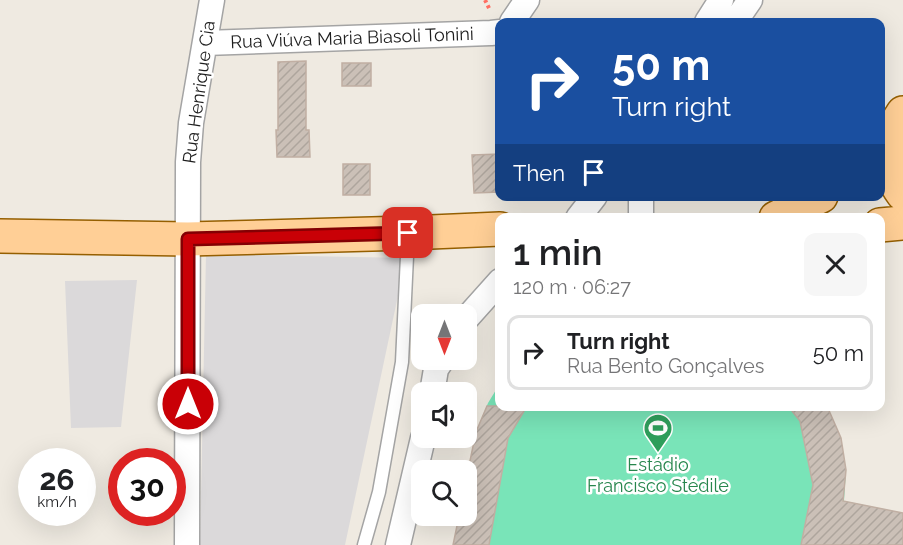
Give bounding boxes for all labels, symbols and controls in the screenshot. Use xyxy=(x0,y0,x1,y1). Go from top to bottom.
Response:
street label: Rua Henrique Cia xyxy=(178,19,219,165)
street label: Rua Viúva Maria Biasoli Tonini xyxy=(230,23,474,52)
text: 50 m xyxy=(612,41,710,90)
icon: right xyxy=(513,42,591,120)
text: Turn right xyxy=(612,91,731,122)
icon: arrive xyxy=(577,156,610,189)
text: Then xyxy=(513,160,565,186)
pin xyxy=(382,207,433,258)
icon: arrive xyxy=(391,216,424,249)
text: 1 min xyxy=(513,231,602,273)
button: close xyxy=(804,233,867,296)
text: 120 m · 06:27 xyxy=(513,275,631,299)
north arrow xyxy=(411,304,477,370)
map controls xyxy=(411,304,477,526)
text: Turn right xyxy=(567,328,670,354)
icon: right xyxy=(516,336,549,369)
text: 50 m xyxy=(813,340,864,366)
text: Rua Bento Gonçalves xyxy=(567,354,764,378)
position arrow xyxy=(156,372,220,436)
button: sound xyxy=(411,382,477,448)
sports icon: Estádio Francisco Stédile xyxy=(642,412,674,454)
speed limit sign: 30 xyxy=(108,448,186,526)
place label: Estádio Francisco Stédile xyxy=(587,454,729,496)
button: search xyxy=(411,460,477,526)
text: 26 xyxy=(39,462,75,497)
text: km/h xyxy=(37,493,77,511)

